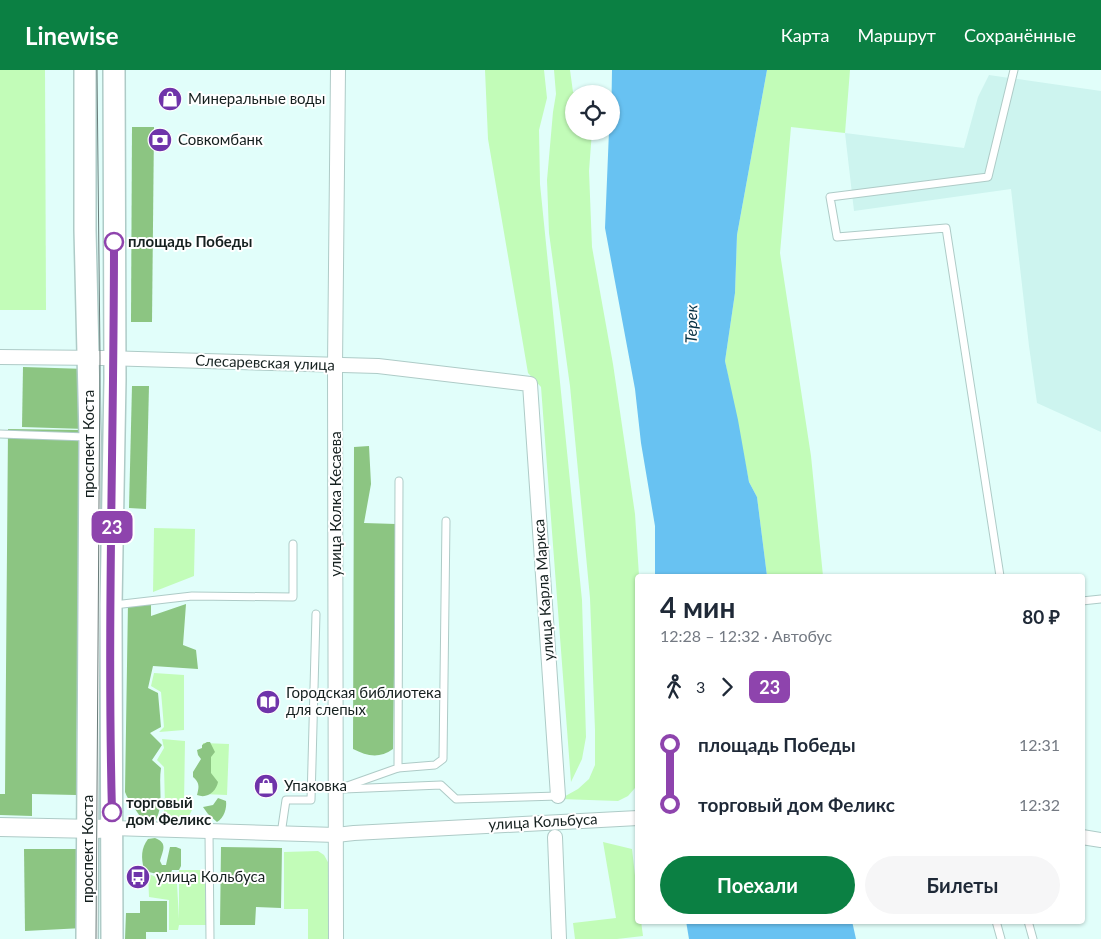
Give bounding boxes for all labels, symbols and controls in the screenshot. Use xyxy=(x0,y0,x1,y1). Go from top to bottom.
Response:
text: Linewise xyxy=(25,21,118,50)
text: Карта xyxy=(781,24,829,46)
text: Маршрут xyxy=(857,24,936,46)
text: Сохранённые xyxy=(964,24,1076,46)
map controls xyxy=(565,85,620,140)
button: locate xyxy=(565,85,620,140)
shop icon: Минеральные воды xyxy=(157,86,183,112)
place label: Минеральные воды xyxy=(188,89,325,107)
bank icon: Совкомбанк xyxy=(147,127,173,153)
place label: Совкомбанк xyxy=(178,130,263,148)
marker: площадь Победы xyxy=(104,232,124,252)
place label: площадь Победы xyxy=(128,232,252,250)
water label: Терек xyxy=(681,304,700,343)
street label: Слесаревская улица xyxy=(195,351,335,373)
street label: проспект Коста xyxy=(79,390,97,498)
street label: улица Колка Кесаева xyxy=(326,431,344,577)
line badge: 23 xyxy=(90,511,134,543)
text: 23 xyxy=(102,516,122,538)
street label: улица Карла Маркса xyxy=(529,519,557,662)
text: 4 мин xyxy=(660,590,735,624)
text: 80 ₽ xyxy=(1022,605,1060,628)
text: 12:28 – 12:32 · Автобус xyxy=(660,626,832,645)
icon: walk xyxy=(660,673,688,701)
icon: forward xyxy=(713,673,741,701)
text: 23 xyxy=(759,676,780,698)
text: 3 xyxy=(696,677,705,696)
place label: Городская библиотека для слепых xyxy=(286,683,441,718)
library icon: Городская библиотека для слепых xyxy=(255,689,281,715)
text: площадь Победы xyxy=(698,733,856,756)
text: 12:31 xyxy=(1019,735,1060,754)
shop icon: Упаковка xyxy=(253,773,279,799)
place label: Упаковка xyxy=(284,776,347,794)
place label: торговый дом Феликс xyxy=(126,793,211,828)
text: торговый дом Феликс xyxy=(698,793,895,816)
street label: проспект Коста xyxy=(78,795,96,903)
text: 12:32 xyxy=(1019,795,1060,814)
marker: торговый дом Феликс xyxy=(102,802,122,822)
street label: улица Кольбуса xyxy=(488,809,598,833)
button: Поехали xyxy=(660,856,855,914)
button: Билеты xyxy=(865,856,1060,914)
bus stop icon: улица Кольбуса xyxy=(125,864,151,890)
place label: улица Кольбуса xyxy=(156,867,265,885)

